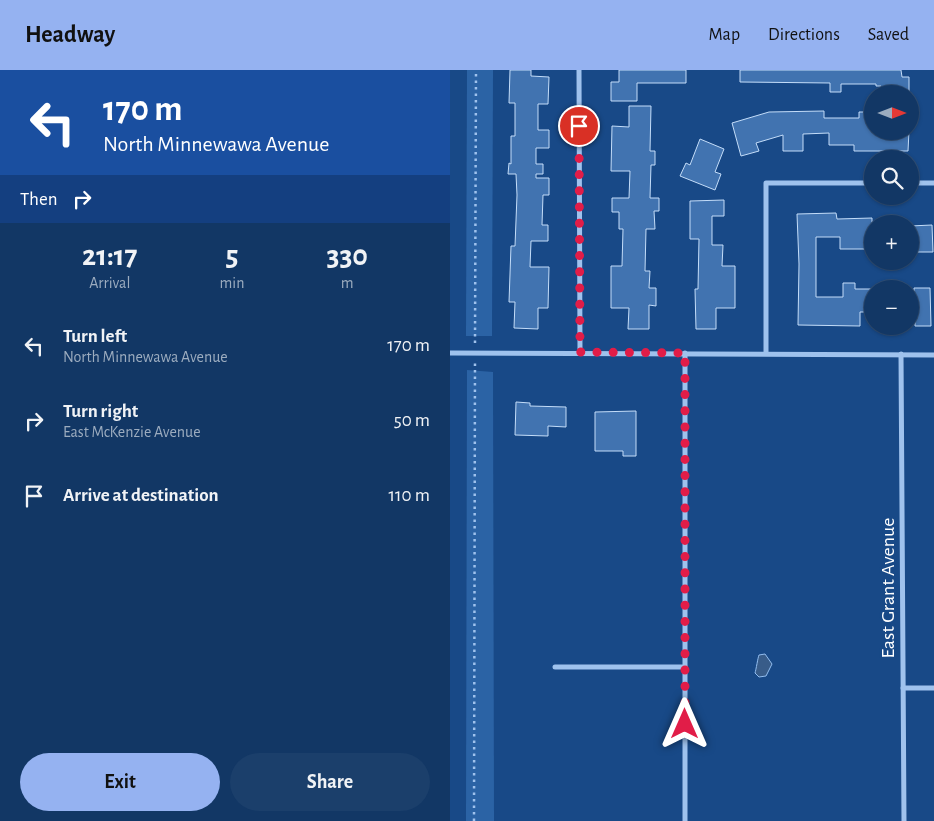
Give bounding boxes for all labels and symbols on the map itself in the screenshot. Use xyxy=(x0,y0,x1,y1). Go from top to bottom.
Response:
north arrow xyxy=(864,85,919,140)
pin xyxy=(558,105,600,147)
street label: East Grant Avenue xyxy=(878,518,898,658)
position arrow xyxy=(658,697,710,749)

